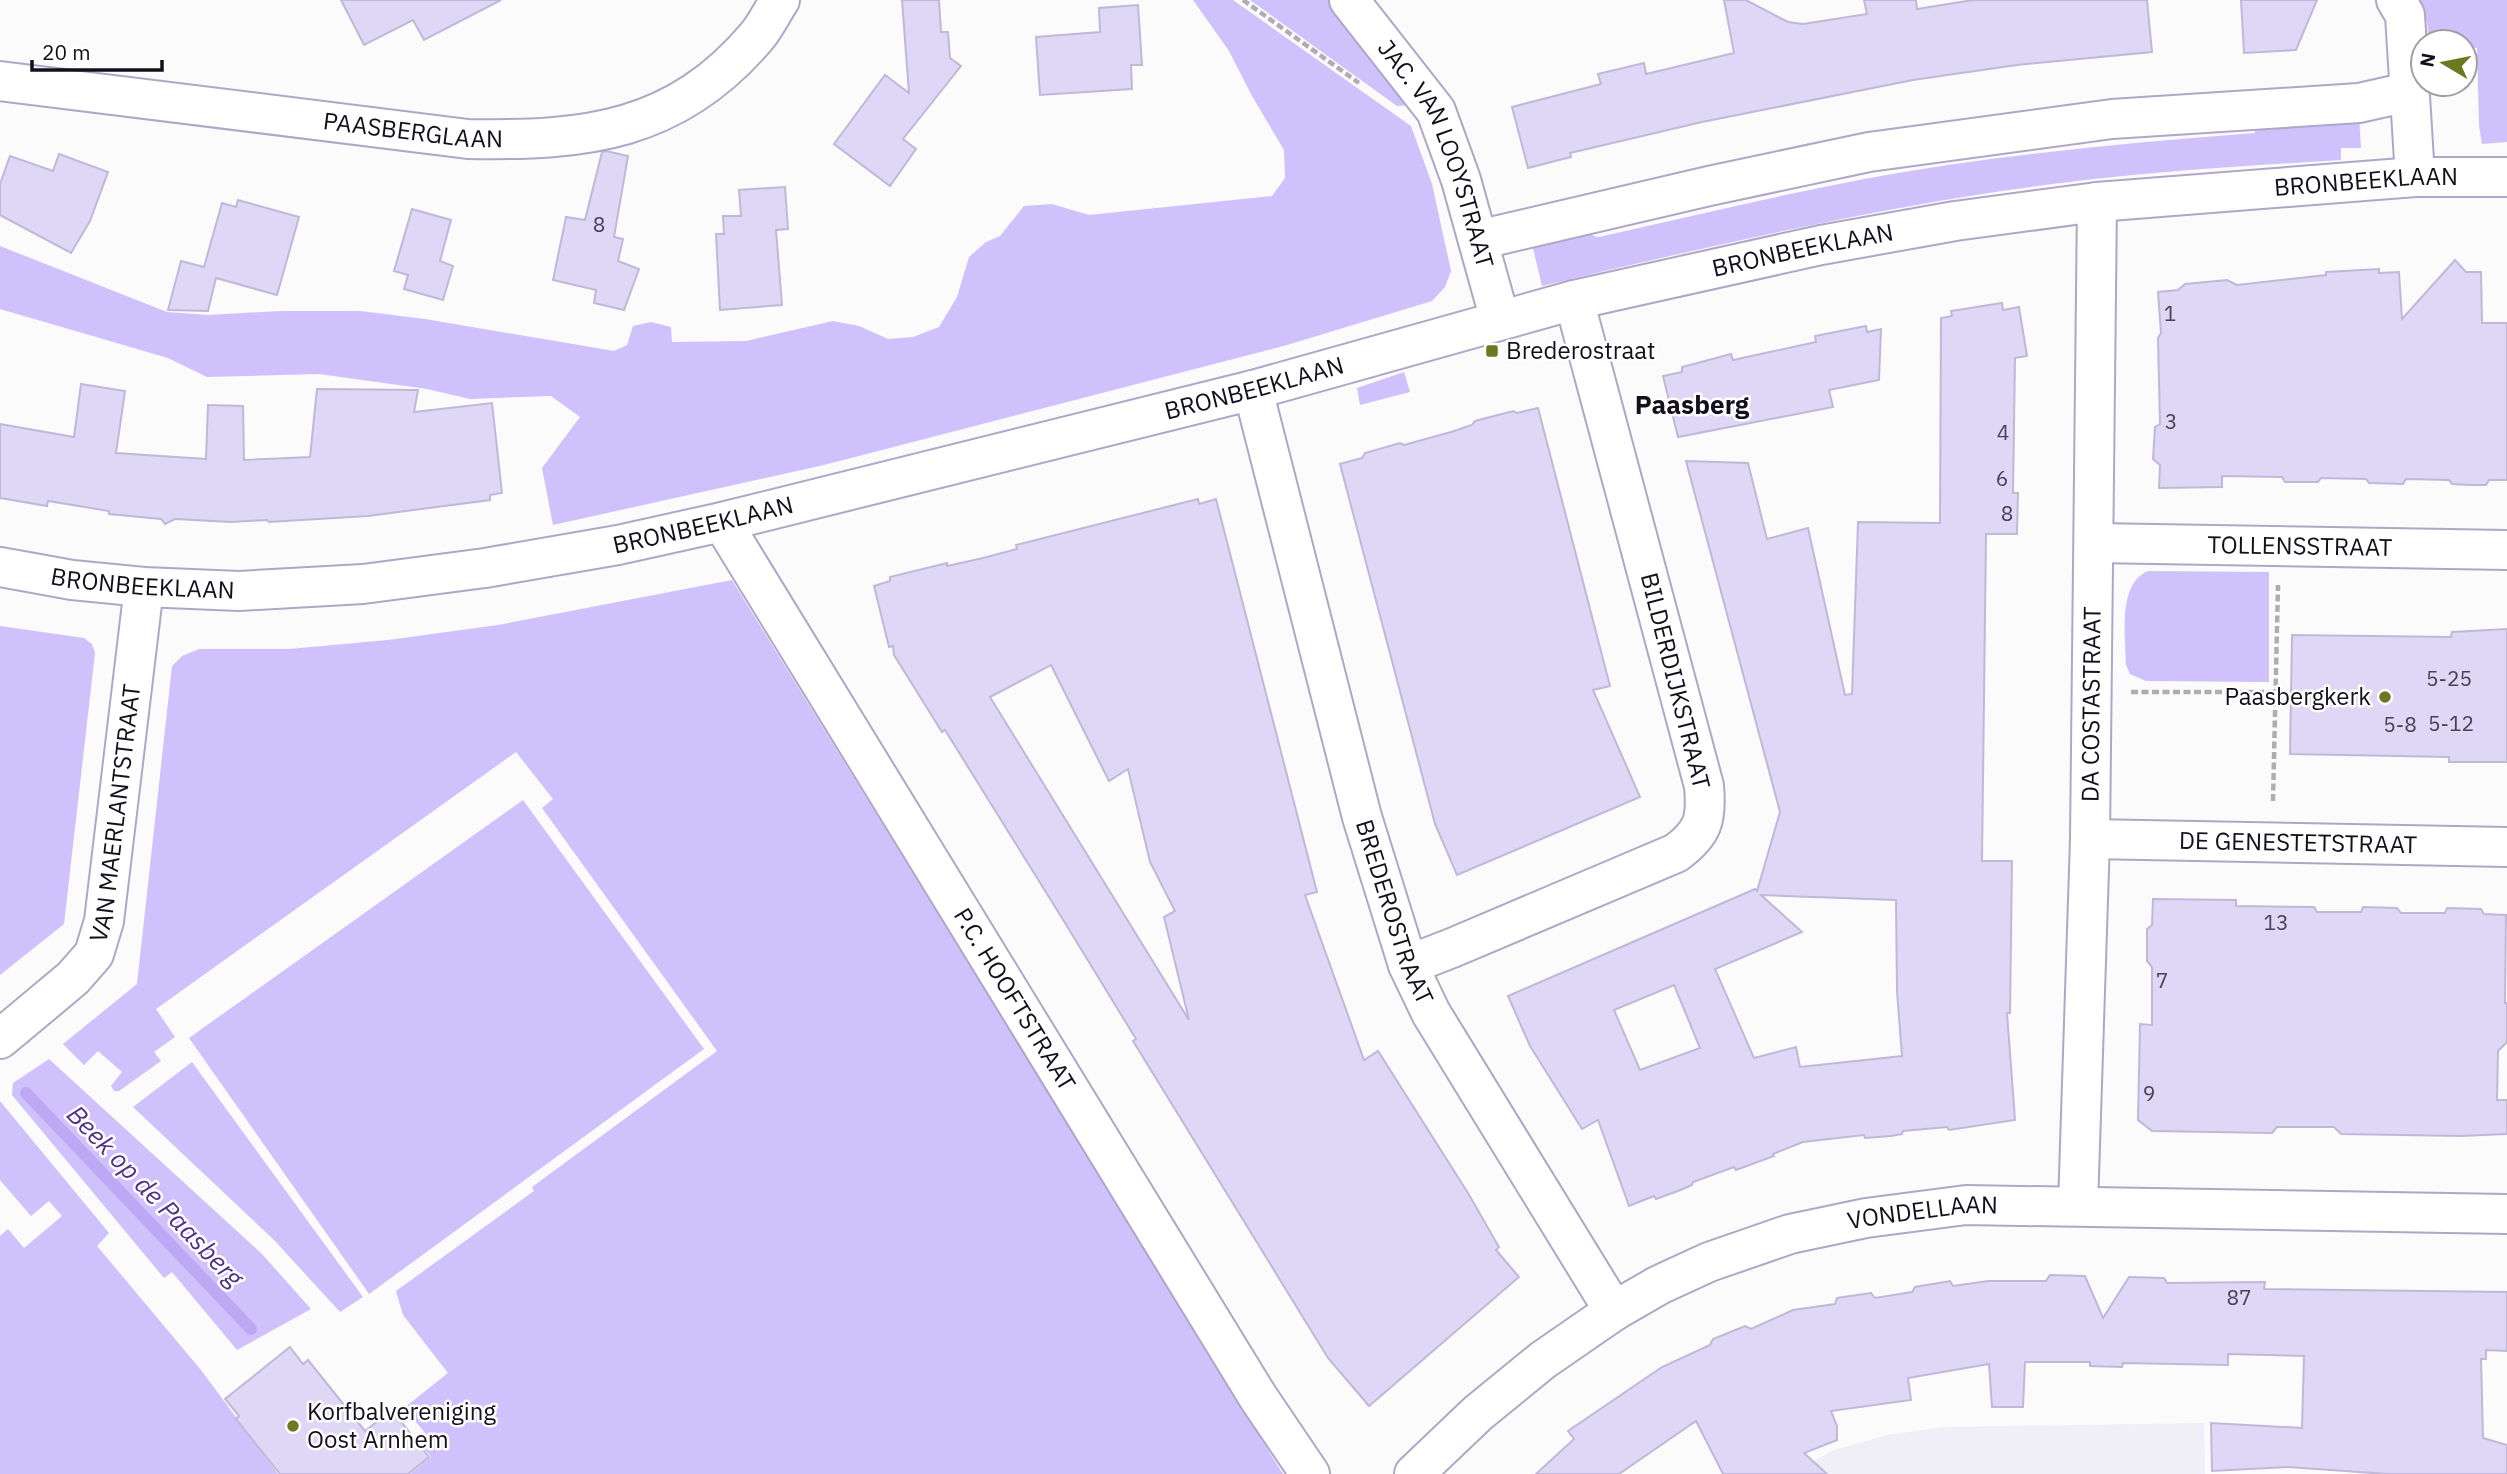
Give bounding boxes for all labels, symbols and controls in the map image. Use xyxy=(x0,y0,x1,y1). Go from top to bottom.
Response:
scale bar xyxy=(32,28,161,72)
north arrow xyxy=(2409,28,2479,98)
street label: JAC. VAN LOOYSTRAAT xyxy=(1371,33,1502,272)
text: 20 m xyxy=(42,38,91,66)
text: N xyxy=(2414,51,2440,69)
street label: PAASBERGLAAN xyxy=(321,104,503,154)
street label: BRONBEEKLAAN xyxy=(2273,160,2458,203)
house number: 8 xyxy=(593,210,605,238)
street label: BRONBEEKLAAN xyxy=(1709,215,1896,284)
house number: 1 xyxy=(2164,299,2176,327)
place label: Brederostraat xyxy=(1506,334,1655,366)
marker: Brederostraat xyxy=(1484,343,1500,359)
street label: BRONBEEKLAAN xyxy=(1161,348,1347,426)
district label: Paasberg xyxy=(1635,387,1750,421)
house number: 3 xyxy=(2165,407,2177,435)
house number: 4 xyxy=(1997,418,2009,446)
house number: 6 xyxy=(1996,464,2008,492)
street label: BRONBEEKLAAN xyxy=(610,488,796,561)
house number: 8 xyxy=(2001,499,2013,527)
street label: TOLLENSSTRAAT xyxy=(2207,528,2393,563)
street label: BRONBEEKLAAN xyxy=(48,559,235,606)
street label: BILDERDIJKSTRAAT xyxy=(1634,569,1718,792)
street label: DA COSTASTRAAT xyxy=(2073,606,2108,802)
house number: 5-25 xyxy=(2426,664,2472,692)
place label: Paasbergkerk xyxy=(2224,680,2371,712)
street label: VAN MAERLANTSTRAAT xyxy=(81,682,147,946)
marker: Paasbergkerk xyxy=(2377,689,2393,705)
house number: 5-12 xyxy=(2428,709,2474,737)
house number: 5-8 xyxy=(2383,710,2417,738)
street label: BREDEROSTRAAT xyxy=(1349,815,1442,1010)
street label: DE GENESTETSTRAAT xyxy=(2179,824,2418,860)
street label: P.C. HOOFTSTRAAT xyxy=(947,902,1084,1097)
house number: 13 xyxy=(2263,908,2289,936)
house number: 7 xyxy=(2156,966,2168,994)
house number: 9 xyxy=(2143,1079,2155,1107)
water label: Beek op de Paasberg xyxy=(60,1097,253,1295)
street label: VONDELLAAN xyxy=(1844,1188,1998,1236)
house number: 87 xyxy=(2226,1283,2252,1311)
place label: Korfbalvereniging Oost Arnhem xyxy=(307,1395,496,1455)
marker: Korfbalvereniging Oost Arnhem xyxy=(285,1418,301,1434)

